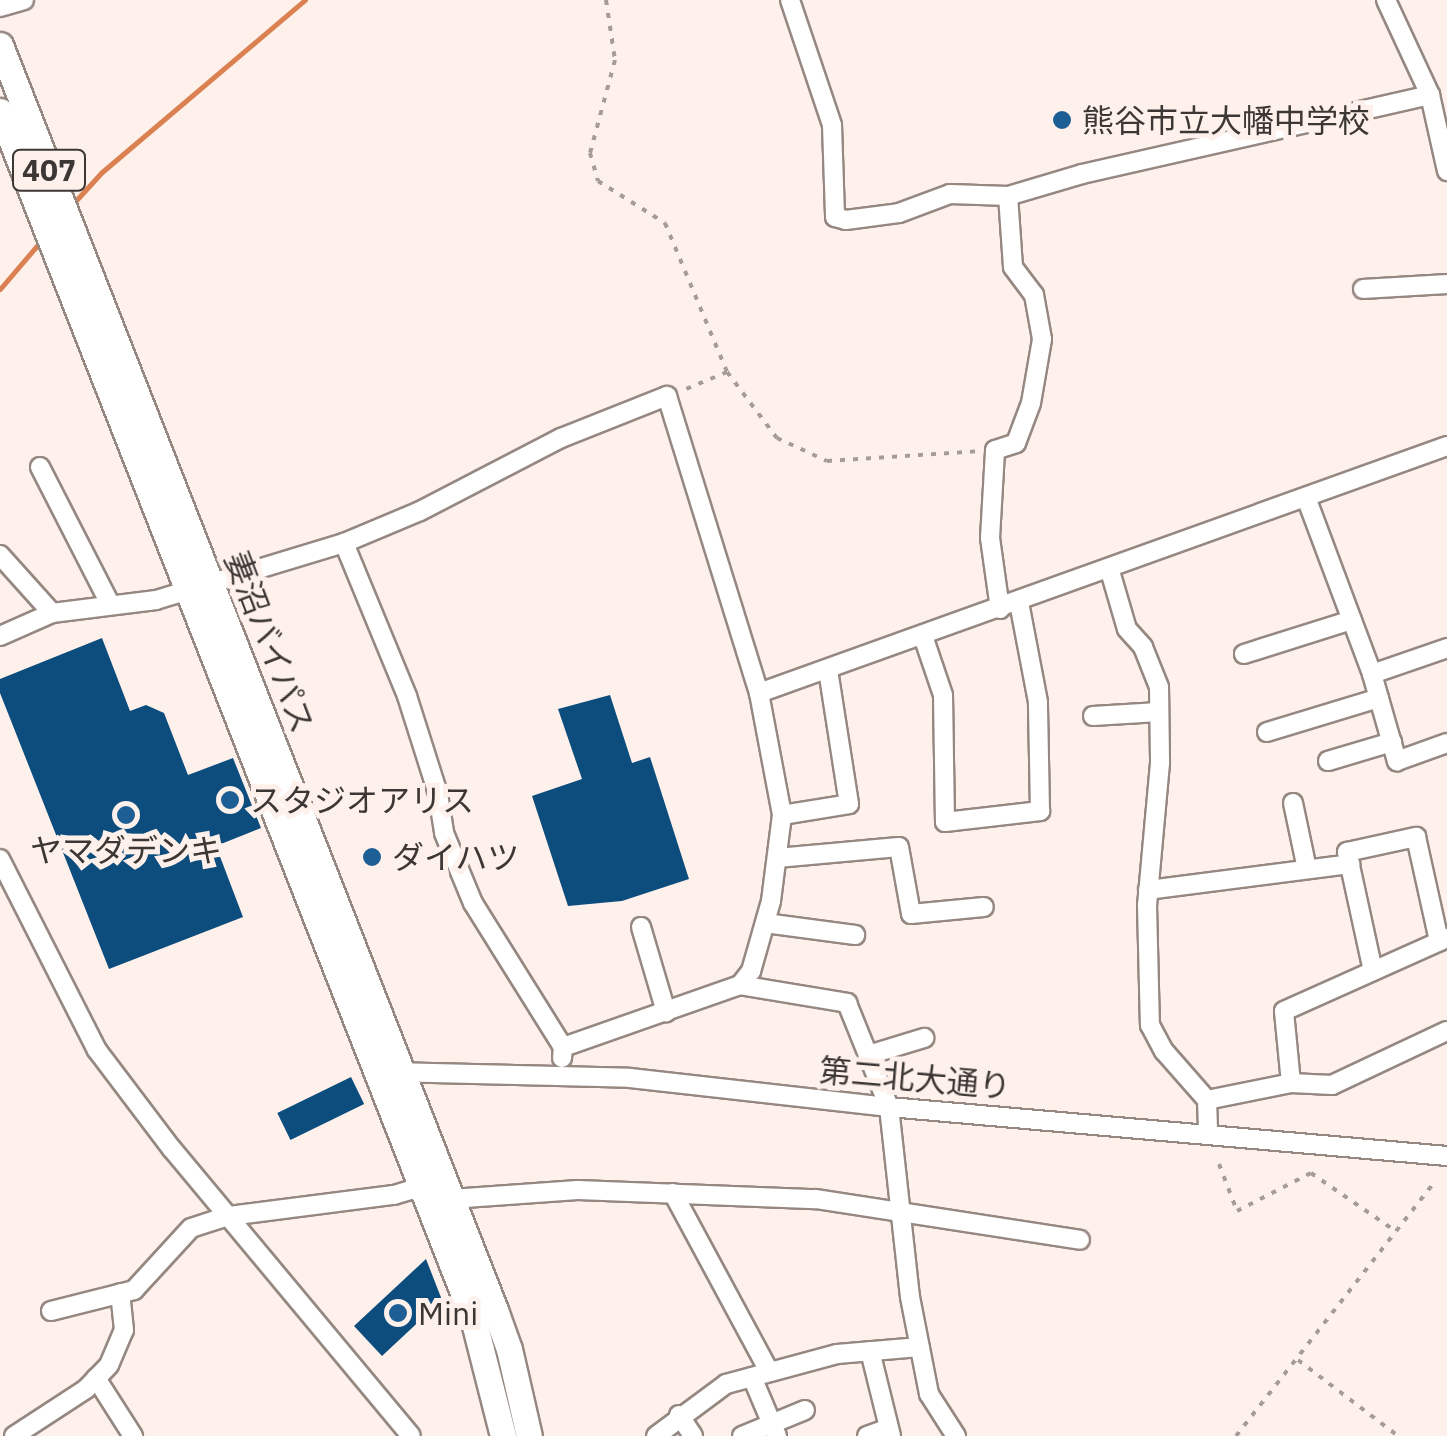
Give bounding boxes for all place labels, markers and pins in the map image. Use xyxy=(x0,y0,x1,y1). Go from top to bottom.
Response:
place label: 熊谷市立大幡中学校 xyxy=(1082,101,1370,139)
marker: 熊谷市立大幡中学校 xyxy=(1051,109,1073,131)
place label: スタジオアリス xyxy=(250,781,474,819)
marker: スタジオアリス xyxy=(219,789,241,811)
marker: ヤマダデンキ xyxy=(115,804,137,826)
place label: ヤマダデンキ xyxy=(30,831,222,869)
place label: ダイハツ xyxy=(392,838,520,876)
marker: ダイハツ xyxy=(361,846,383,868)
place label: Mini xyxy=(418,1294,478,1332)
marker: Mini xyxy=(387,1302,409,1324)

